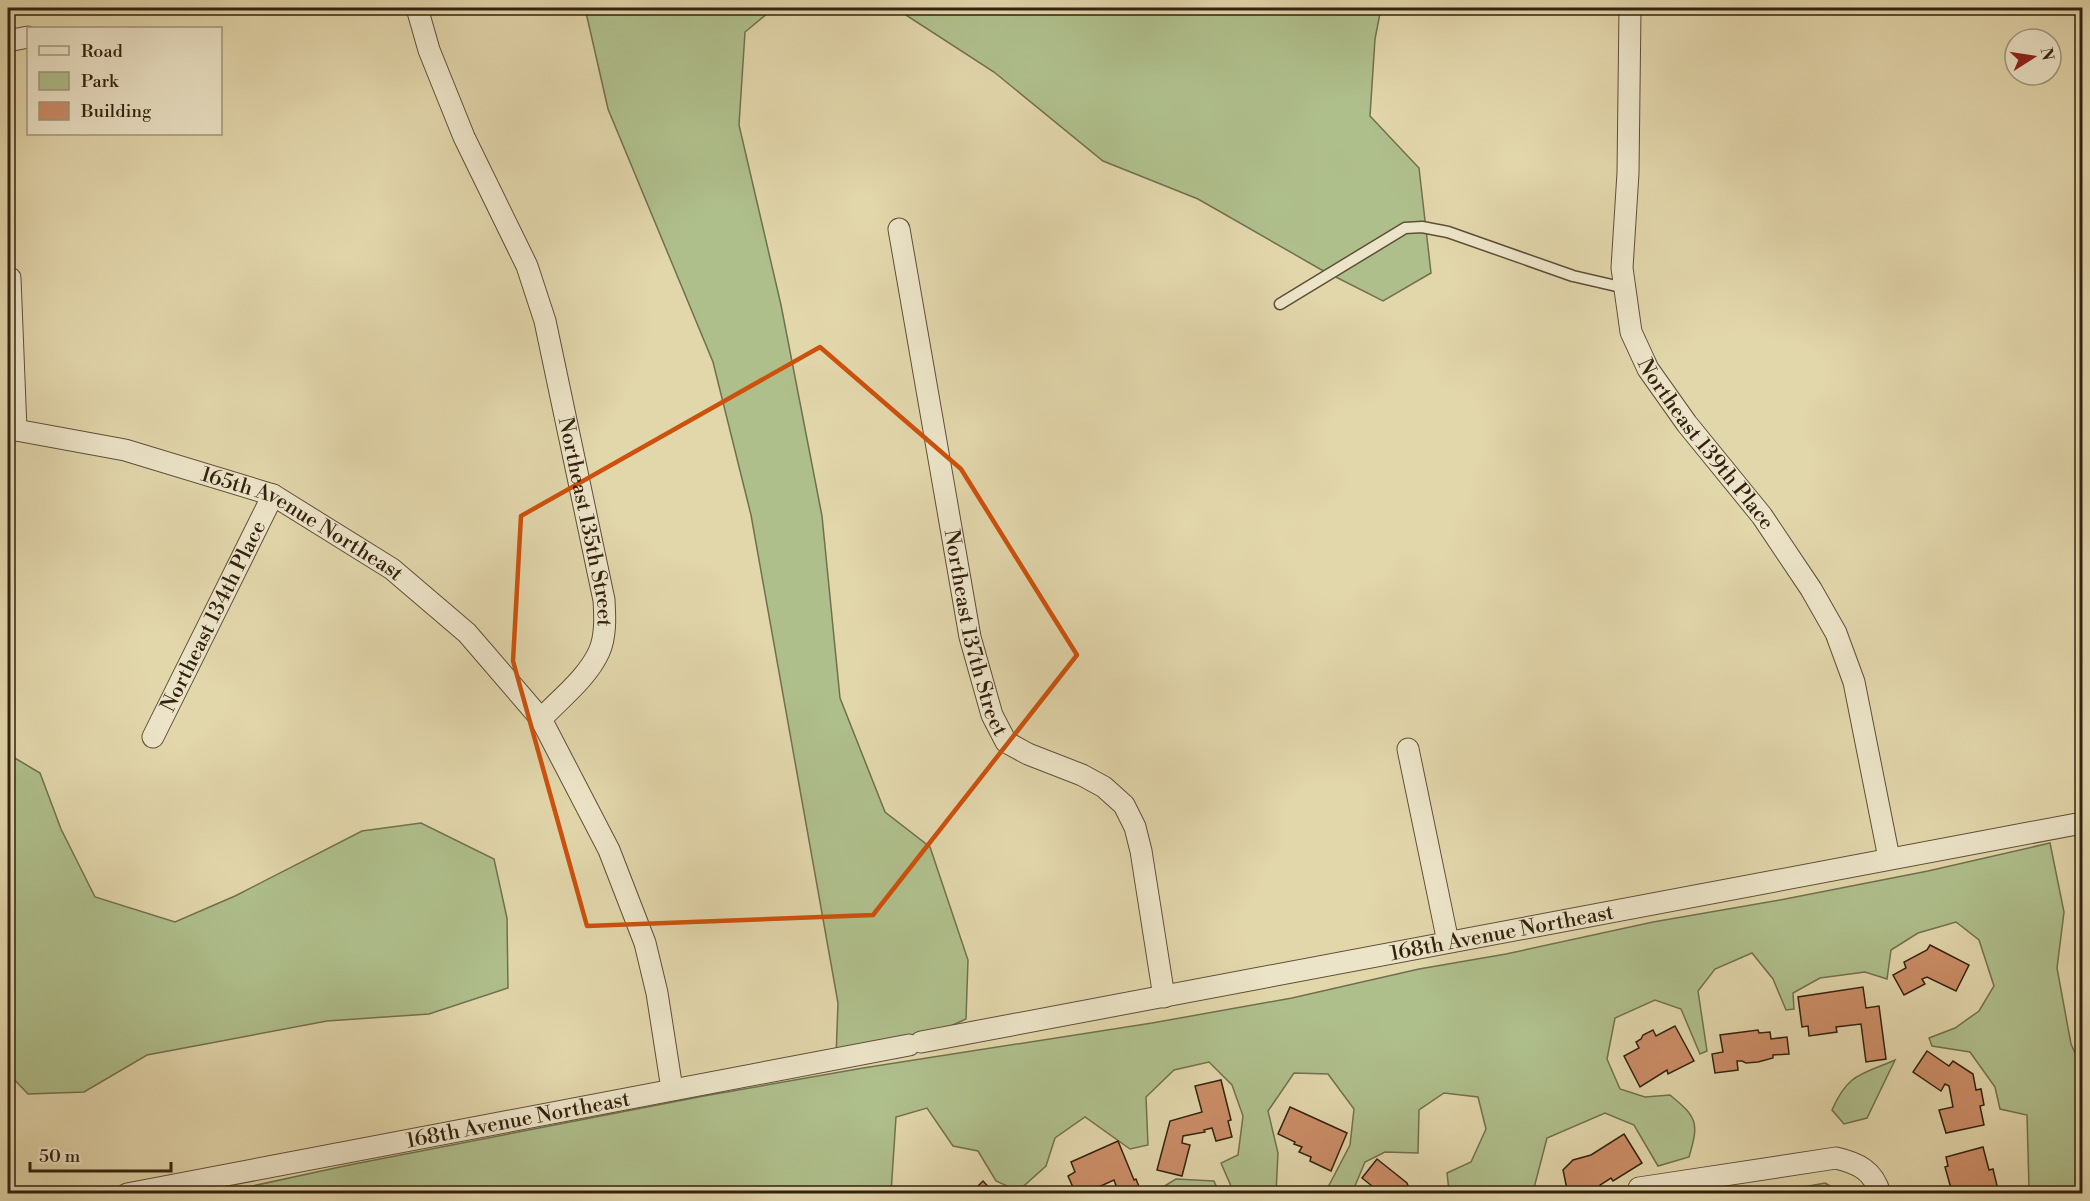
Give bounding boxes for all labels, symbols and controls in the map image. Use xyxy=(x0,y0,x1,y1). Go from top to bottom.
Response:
legend xyxy=(27,27,222,135)
north arrow xyxy=(2003,27,2063,87)
text: Road xyxy=(81,40,124,63)
text: N xyxy=(2036,46,2058,63)
text: Park xyxy=(81,70,120,93)
text: Building xyxy=(80,100,152,123)
street label: Northeast 139th Place xyxy=(1631,354,1779,535)
street label: Northeast 135th Street xyxy=(552,415,617,627)
street label: 165th Avenue Northeast xyxy=(198,462,409,587)
street label: Northeast 134th Place xyxy=(156,517,272,716)
street label: Northeast 137th Street xyxy=(938,527,1013,741)
street label: 168th Avenue Northeast xyxy=(1388,899,1617,967)
street label: 168th Avenue Northeast xyxy=(404,1086,633,1155)
scale bar xyxy=(30,1135,171,1173)
text: 50 m xyxy=(39,1145,81,1168)

